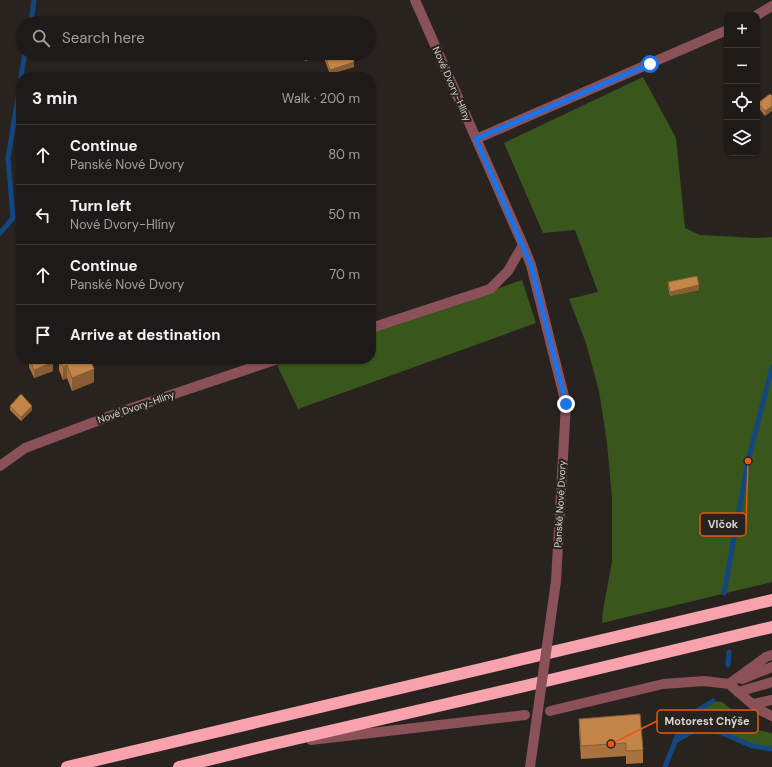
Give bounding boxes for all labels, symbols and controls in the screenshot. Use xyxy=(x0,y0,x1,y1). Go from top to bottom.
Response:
map controls xyxy=(724,12,760,156)
button: + xyxy=(724,12,760,48)
search box xyxy=(16,16,376,60)
icon: search xyxy=(30,27,52,49)
text: Search here xyxy=(62,28,145,48)
street label: Nové Dvory-Hlíny xyxy=(430,44,475,124)
button: − xyxy=(724,48,760,84)
route start xyxy=(641,55,659,73)
button: locate xyxy=(724,84,760,120)
text: 3 min xyxy=(32,87,77,109)
text: Walk · 200 m xyxy=(282,90,360,107)
button: layers xyxy=(724,120,760,156)
text: Continue xyxy=(70,136,138,156)
icon: ahead xyxy=(32,144,54,166)
text: 80 m xyxy=(328,146,360,163)
text: Panské Nové Dvory xyxy=(70,156,184,173)
text: Turn left xyxy=(70,196,131,216)
icon: left xyxy=(32,204,54,226)
text: 50 m xyxy=(328,206,360,223)
text: Nové Dvory-Hlíny xyxy=(70,216,175,233)
text: Continue xyxy=(70,256,138,276)
icon: ahead xyxy=(32,264,54,286)
text: 70 m xyxy=(329,266,360,283)
text: Panské Nové Dvory xyxy=(70,276,184,293)
icon: arrive xyxy=(32,324,54,346)
text: Arrive at destination xyxy=(70,325,221,345)
street label: Nové Dvory-Hlíny xyxy=(96,388,177,426)
route end xyxy=(557,395,575,413)
street label: Panské Nové Dvory xyxy=(551,459,569,548)
callout: Vlčok xyxy=(700,513,746,536)
text: Vlčok xyxy=(708,517,739,531)
callout: Motorest Chýše xyxy=(657,710,758,733)
text: Motorest Chýše xyxy=(664,714,750,728)

